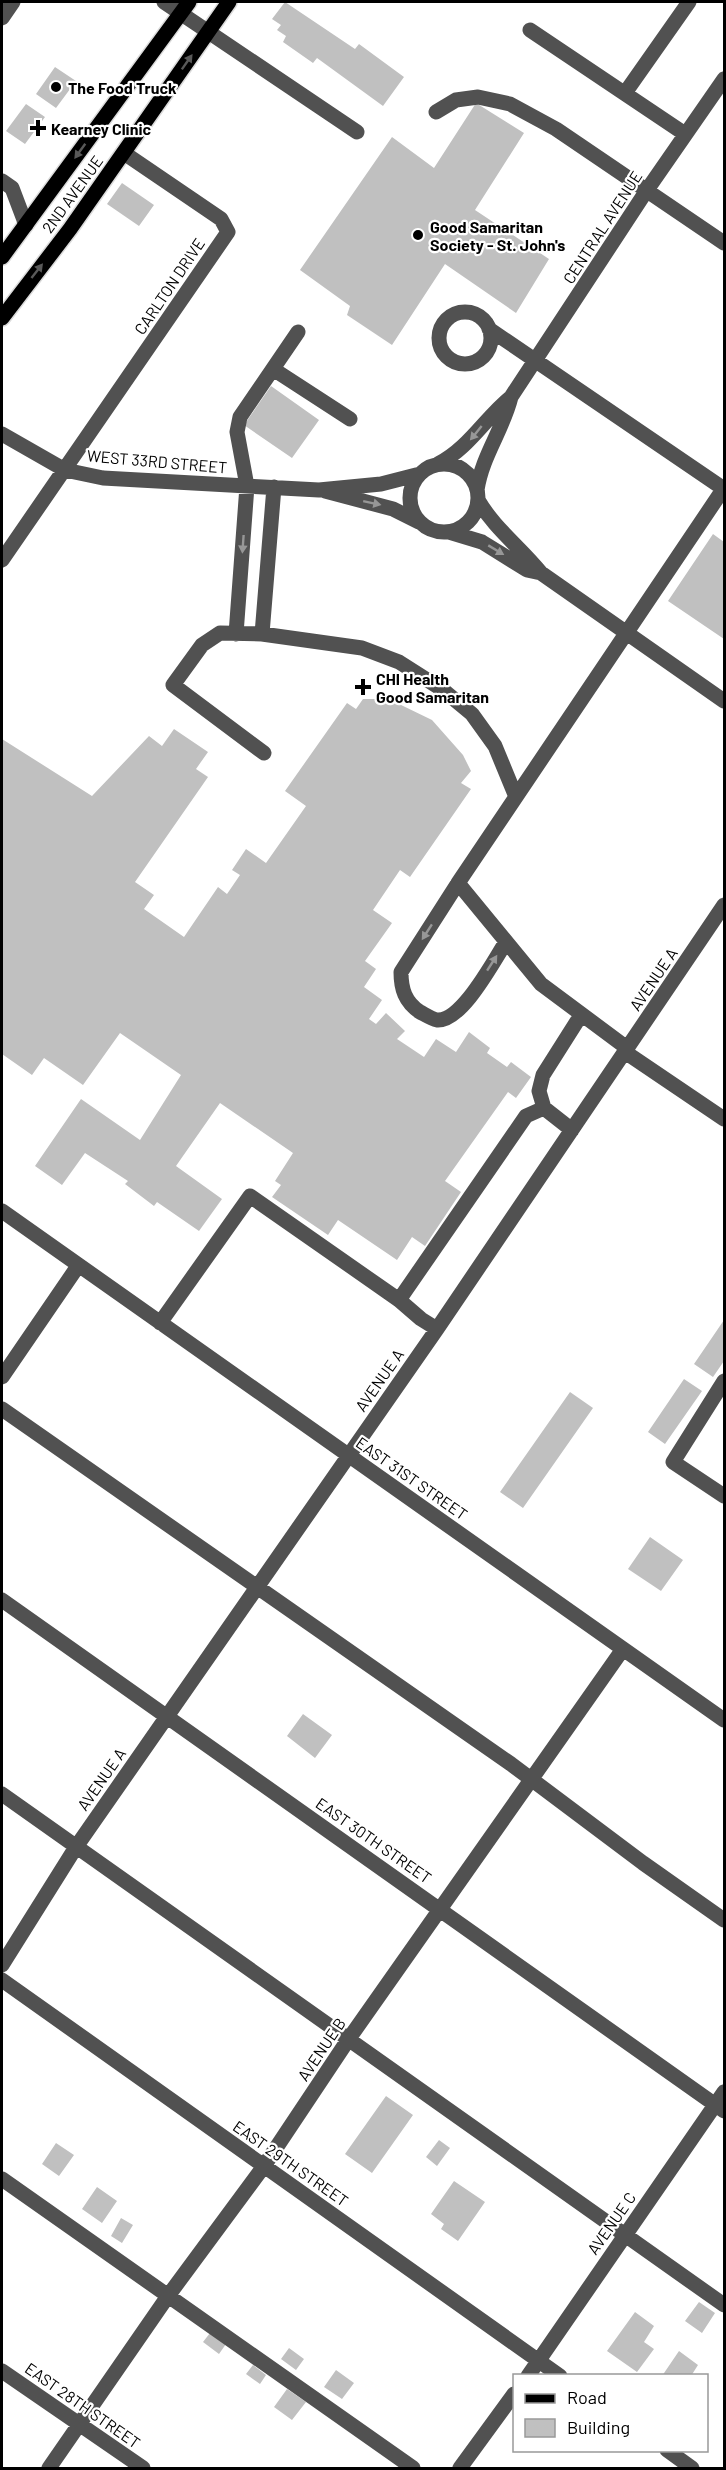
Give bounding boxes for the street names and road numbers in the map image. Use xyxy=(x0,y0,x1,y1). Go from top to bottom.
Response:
street label: 2ND AVENUE xyxy=(38,152,106,236)
street label: CENTRAL AVENUE xyxy=(559,167,645,287)
street label: CARLTON DRIVE xyxy=(130,234,208,338)
street label: WEST 33RD STREET xyxy=(86,445,228,477)
street label: AVENUE A xyxy=(625,944,681,1014)
street label: AVENUE A xyxy=(351,1345,407,1415)
street label: EAST 31ST STREET xyxy=(353,1432,471,1524)
street label: AVENUE A xyxy=(73,1744,129,1814)
street label: EAST 30TH STREET xyxy=(313,1793,435,1887)
street label: AVENUE B xyxy=(293,2014,349,2084)
street label: EAST 29TH STREET xyxy=(230,2116,352,2210)
street label: AVENUE C xyxy=(583,2188,639,2258)
street label: EAST 28TH STREET xyxy=(22,2358,144,2452)

